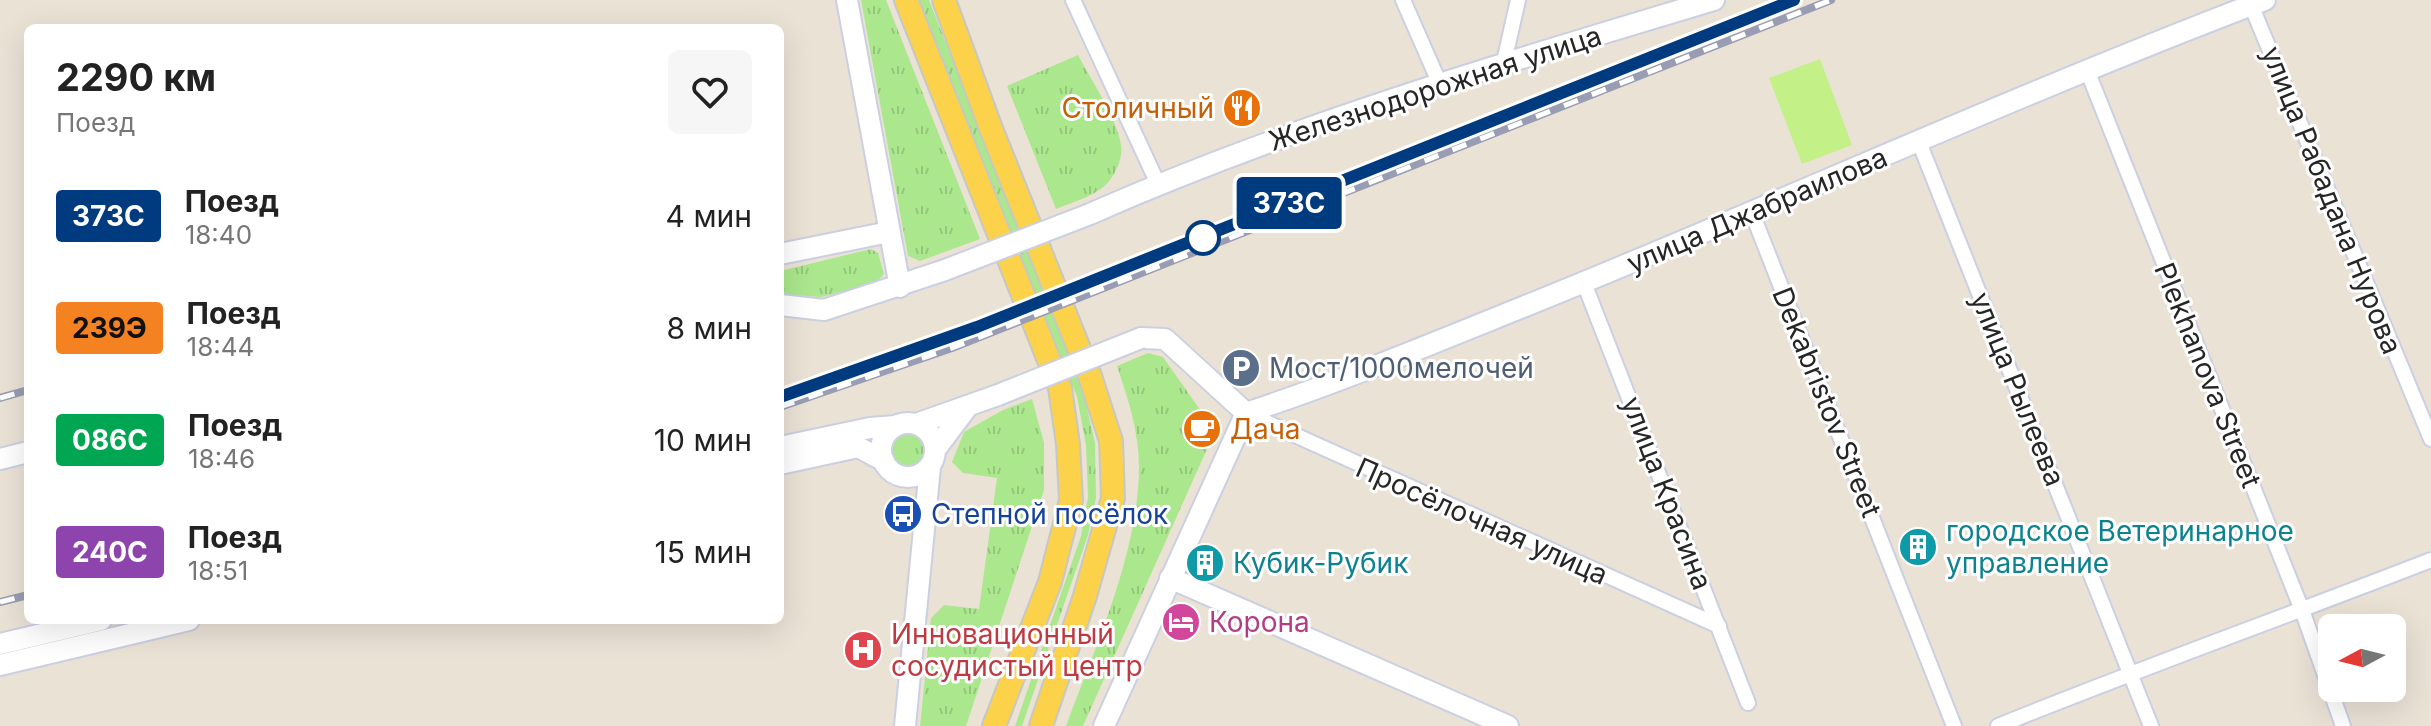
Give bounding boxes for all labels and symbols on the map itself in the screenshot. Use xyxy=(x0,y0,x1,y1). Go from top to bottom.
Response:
street label: Железнодорожная улица xyxy=(1264,18,1606,158)
street label: улица Рабадана Нурова xyxy=(2255,41,2409,359)
restaurant icon: Столичный xyxy=(1221,87,1263,129)
place label: Столичный xyxy=(1062,91,1214,125)
street label: улица Джабраилова xyxy=(1622,140,1892,280)
line badge: 373C xyxy=(1233,177,1345,229)
unlabelled marker xyxy=(1186,221,1220,255)
street label: Plekhanova Street xyxy=(2147,258,2269,492)
street label: Dekabristov Street xyxy=(1765,282,1889,522)
street label: улица Рылеева xyxy=(1964,287,2072,491)
parking icon: Мост/1000мелочей xyxy=(1220,347,1262,389)
place label: Мост/1000мелочей xyxy=(1269,351,1534,385)
street label: улица Красина xyxy=(1615,392,1719,594)
cafe icon: Дача xyxy=(1181,408,1223,450)
place label: Дача xyxy=(1230,412,1301,446)
street label: Просёлочная улица xyxy=(1351,450,1613,592)
bus stop icon: Степной посёлок xyxy=(882,493,924,535)
place label: Степной посёлок xyxy=(931,497,1168,531)
place label: городское Ветеринарное управление xyxy=(1946,514,2294,580)
building icon: городское Ветеринарное управление xyxy=(1897,526,1939,568)
building icon: Кубик-Рубик xyxy=(1184,542,1226,584)
place label: Кубик-Рубик xyxy=(1233,546,1408,580)
hotel icon: Корона xyxy=(1160,601,1202,643)
place label: Корона xyxy=(1209,605,1310,639)
north arrow xyxy=(2318,614,2406,702)
place label: Инновационный сосудистый центр xyxy=(891,617,1143,683)
hospital icon: Инновационный сосудистый центр xyxy=(842,629,884,671)

